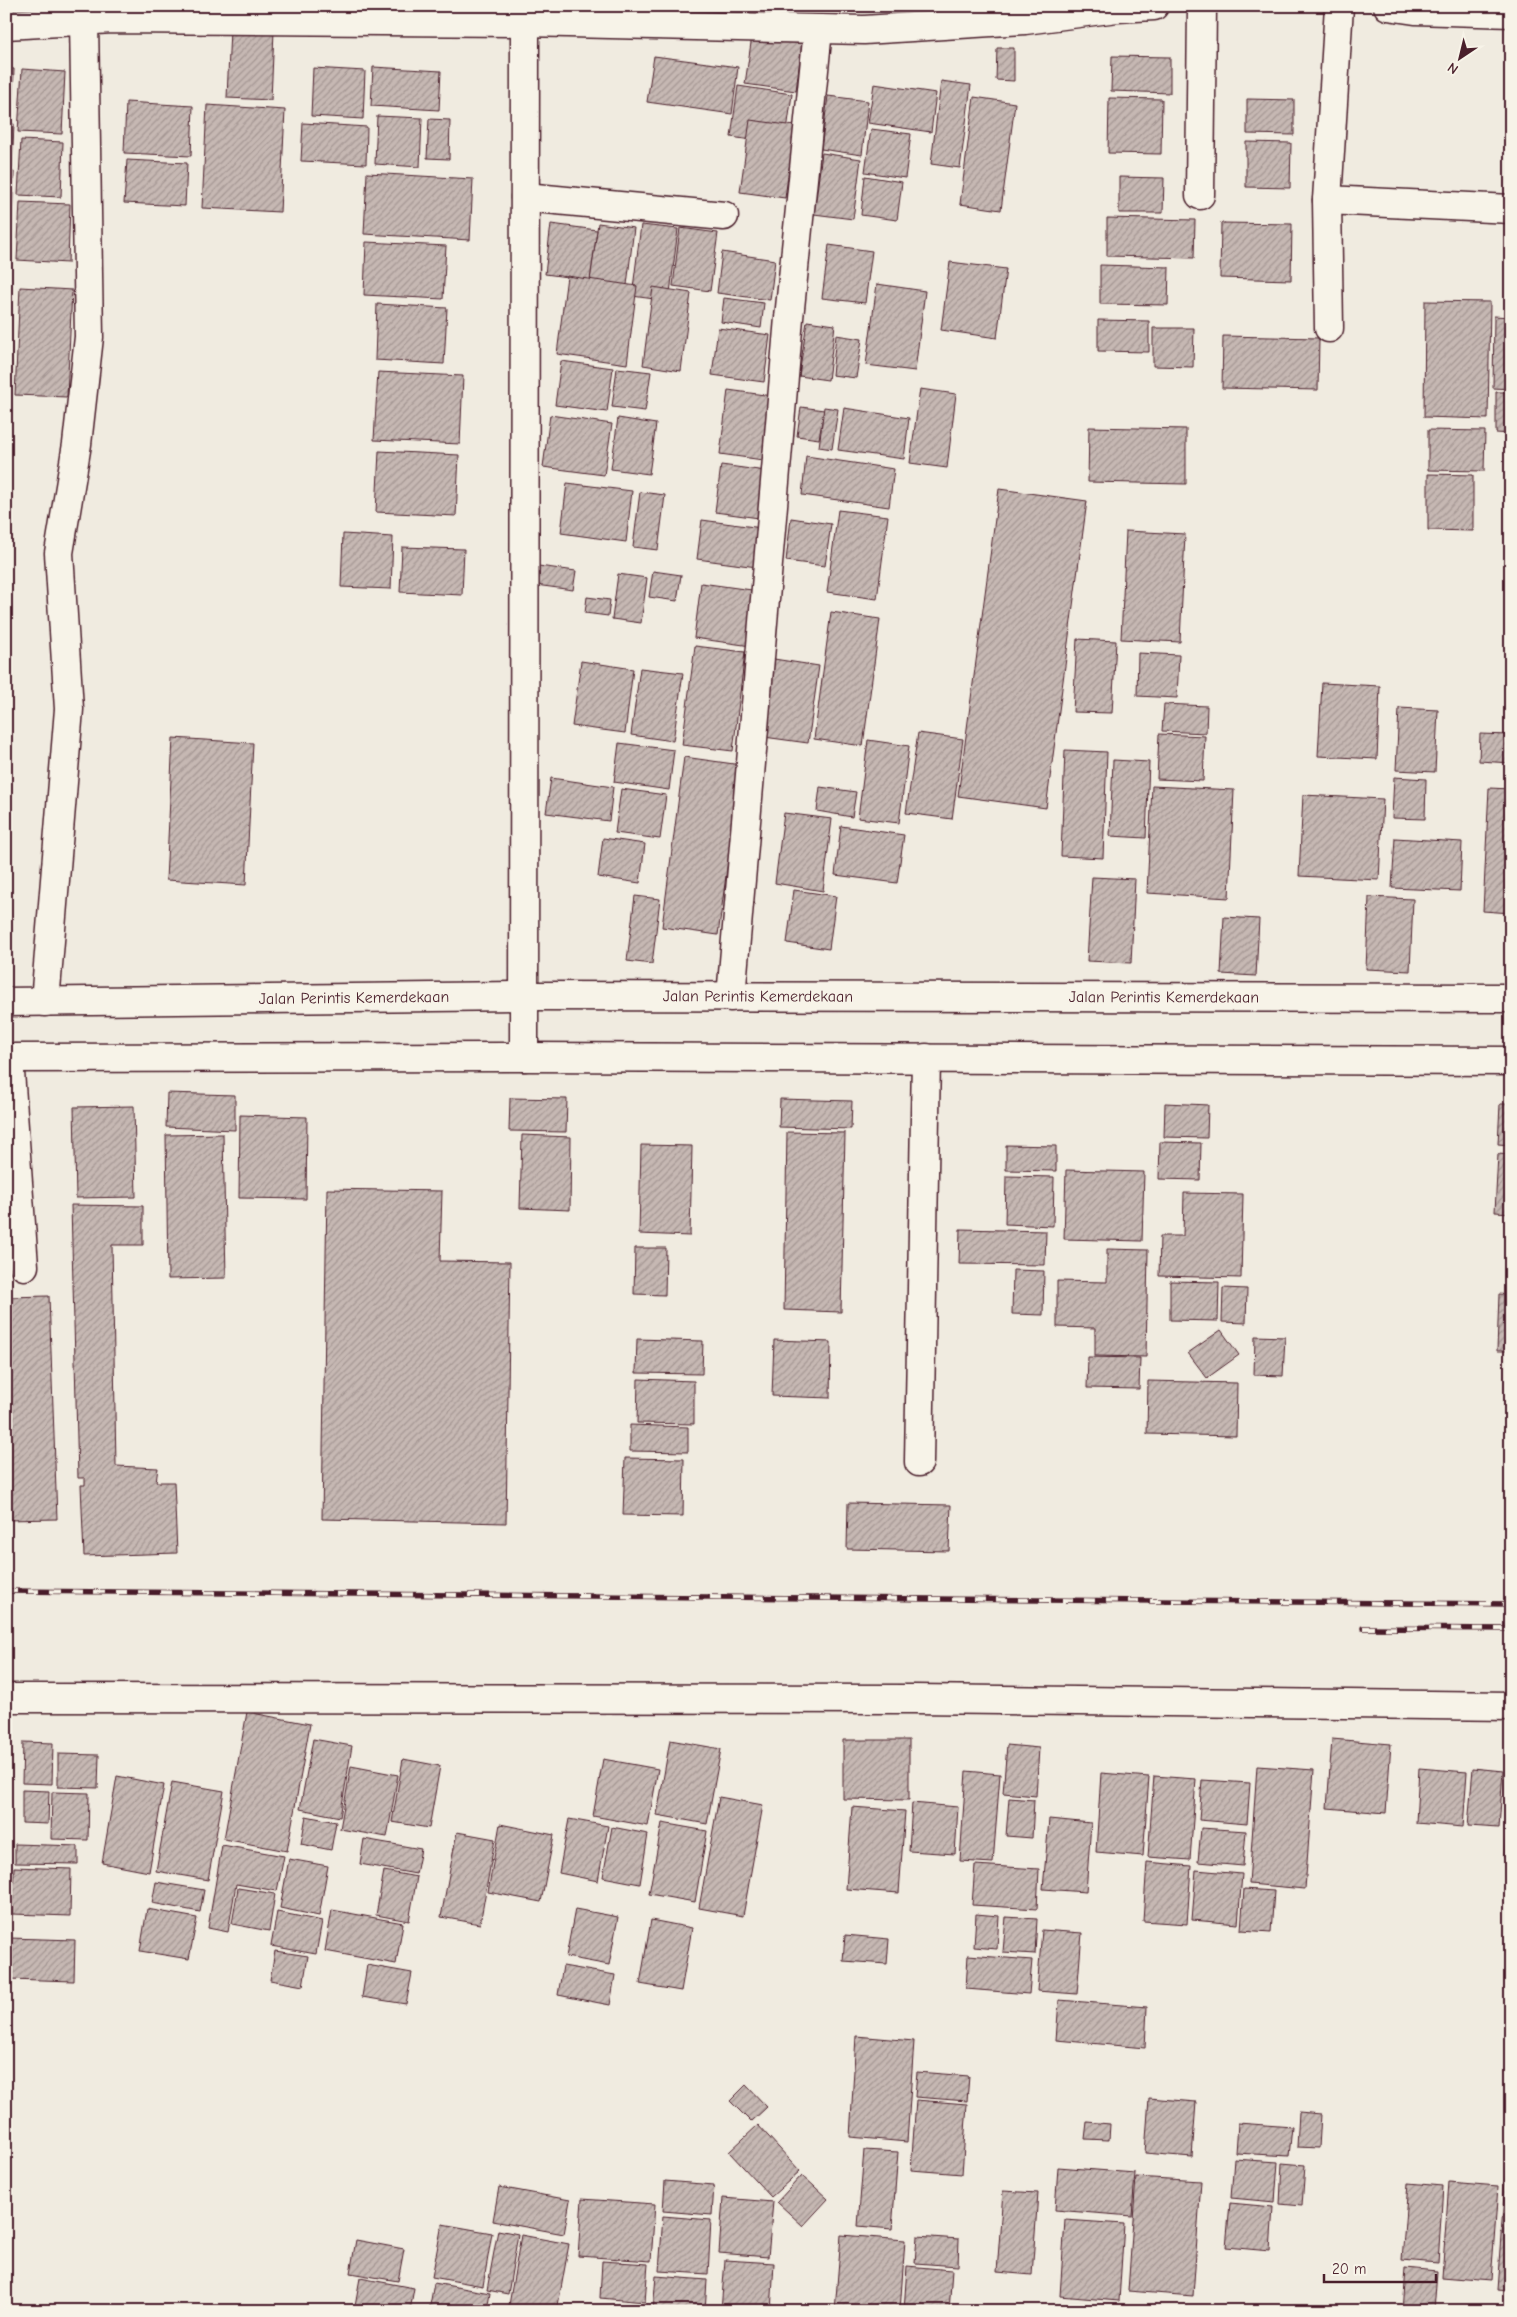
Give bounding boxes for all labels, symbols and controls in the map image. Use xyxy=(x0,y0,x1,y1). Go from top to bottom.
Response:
north arrow xyxy=(1434,32,1484,82)
text: N xyxy=(1444,59,1461,78)
street label: Jalan Perintis Kemerdekaan xyxy=(663,987,853,1006)
street label: Jalan Perintis Kemerdekaan xyxy=(259,988,449,1008)
street label: Jalan Perintis Kemerdekaan xyxy=(1069,988,1259,1006)
scale bar xyxy=(1324,2252,1437,2284)
text: 20 m xyxy=(1332,2260,1366,2278)

